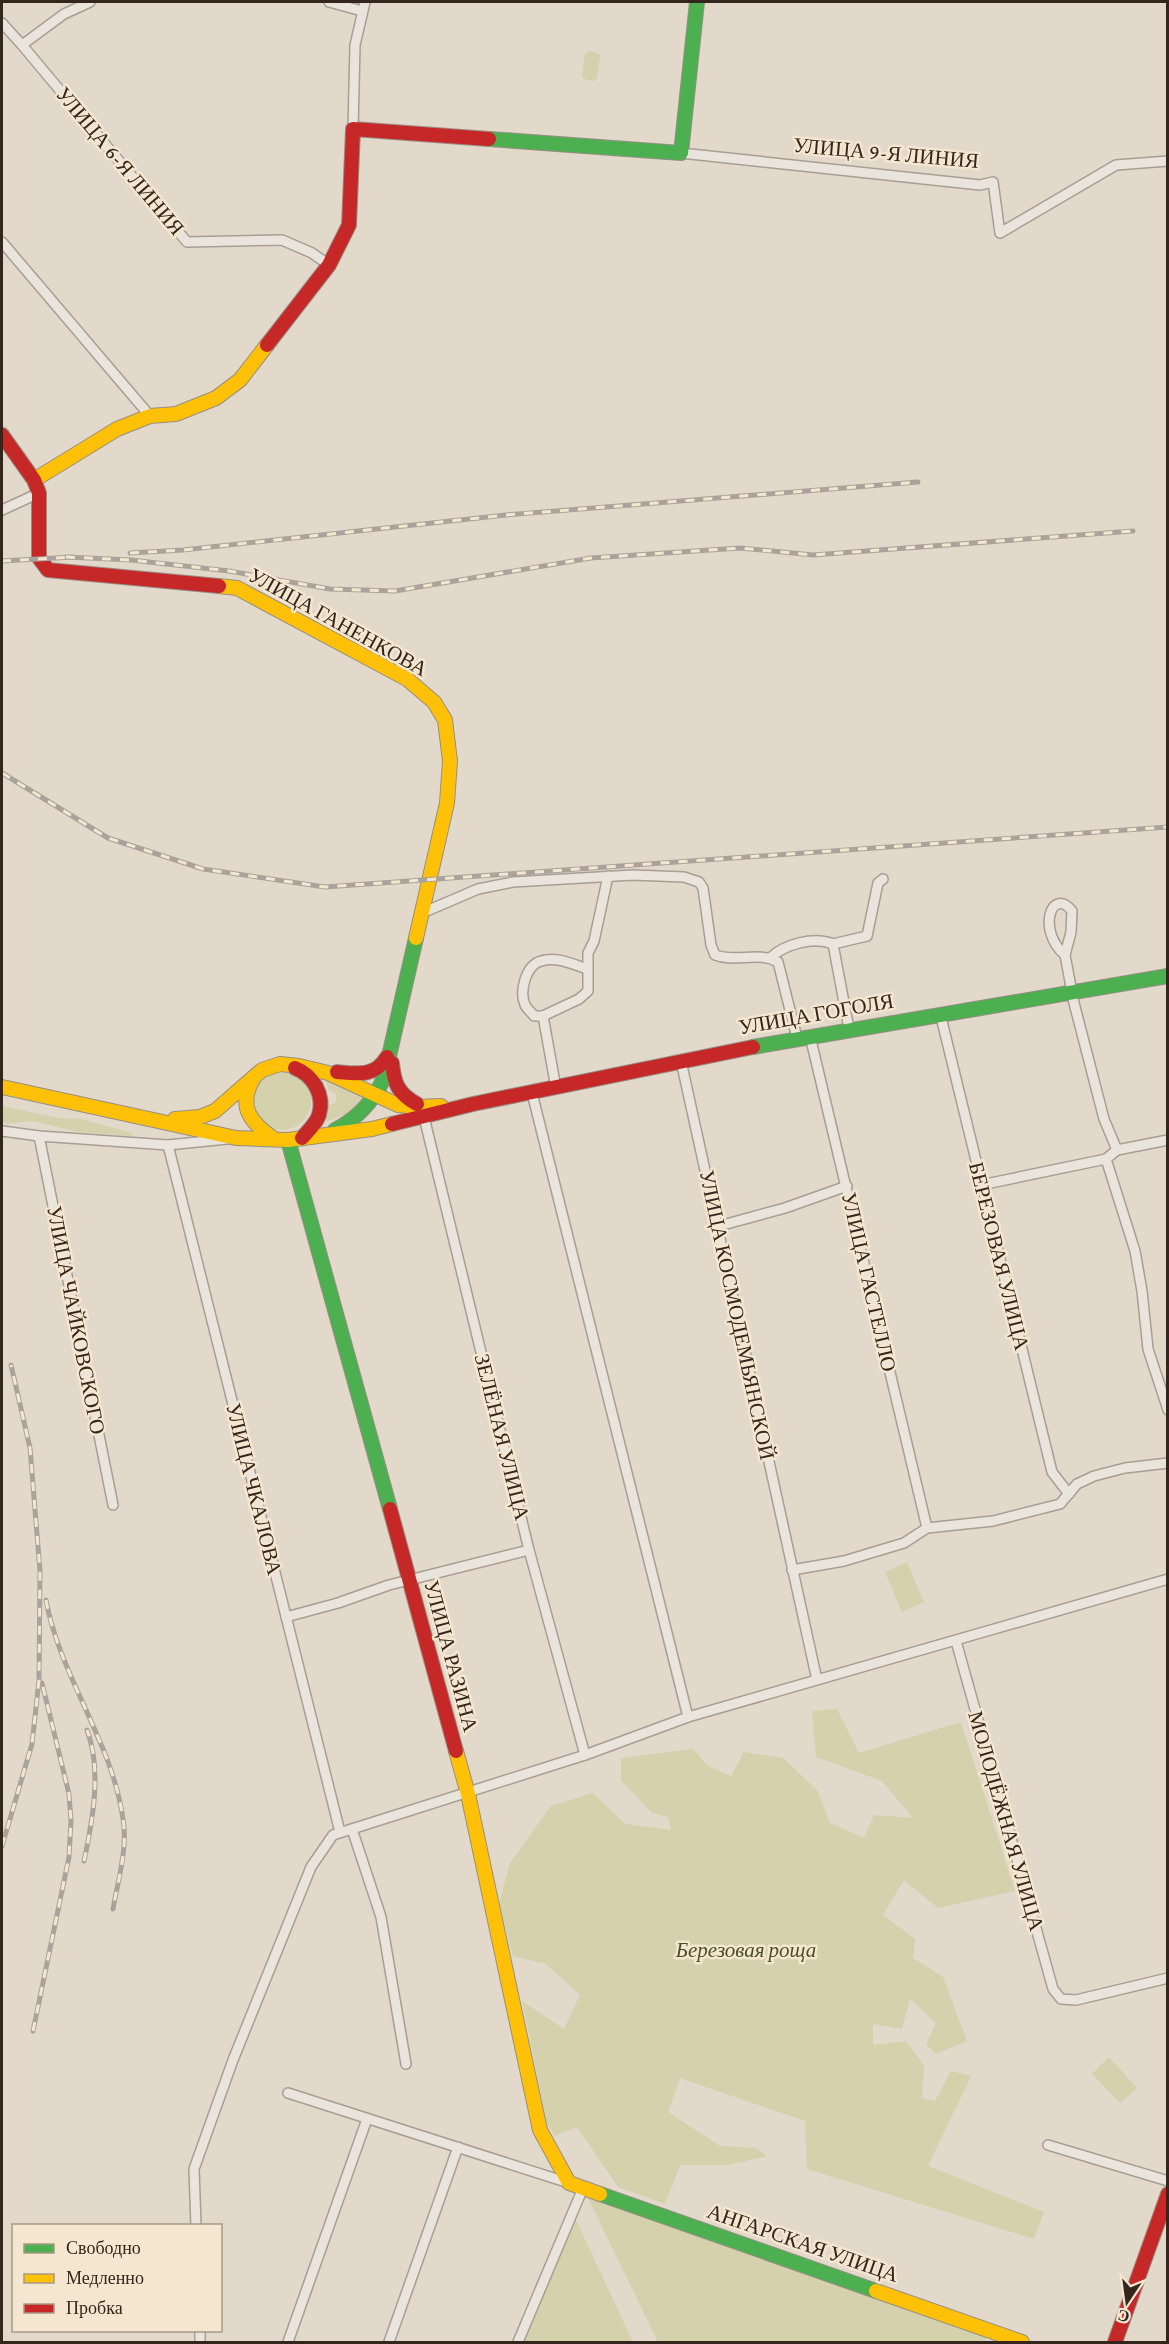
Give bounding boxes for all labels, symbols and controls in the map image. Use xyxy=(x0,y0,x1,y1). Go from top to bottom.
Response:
street label: УЛИЦА 6-Я ЛИНИЯ xyxy=(51,82,189,240)
street label: УЛИЦА 9-Я ЛИНИЯ xyxy=(792,133,980,173)
street label: УЛИЦА ГАНЕНКОВА xyxy=(244,563,432,682)
street label: УЛИЦА ГОГОЛЯ xyxy=(737,989,895,1039)
street label: БЕРЕЗОВАЯ УЛИЦА xyxy=(964,1159,1034,1354)
street label: УЛИЦА КОСМОДЕМЬЯНСКОЙ xyxy=(695,1168,779,1462)
street label: УЛИЦА ГАСТЕЛЛО xyxy=(837,1190,901,1374)
street label: УЛИЦА ЧАЙКОВСКОГО xyxy=(42,1204,110,1436)
street label: ЗЕЛЁНАЯ УЛИЦА xyxy=(470,1351,534,1524)
street label: УЛИЦА ЧКАЛОВА xyxy=(221,1401,287,1578)
street label: УЛИЦА РАЗИНА xyxy=(419,1578,483,1735)
street label: МОЛОДЁЖНАЯ УЛИЦА xyxy=(963,1708,1049,1935)
park label: Березовая роща xyxy=(675,1938,816,1962)
street label: АНГАРСКАЯ УЛИЦА xyxy=(704,2199,903,2287)
legend xyxy=(12,2224,222,2332)
text: Свободно xyxy=(66,2238,141,2258)
text: Медленно xyxy=(66,2268,144,2288)
north arrow xyxy=(1097,2272,1157,2332)
text: Пробка xyxy=(66,2298,123,2318)
text: С xyxy=(1116,2307,1131,2326)

